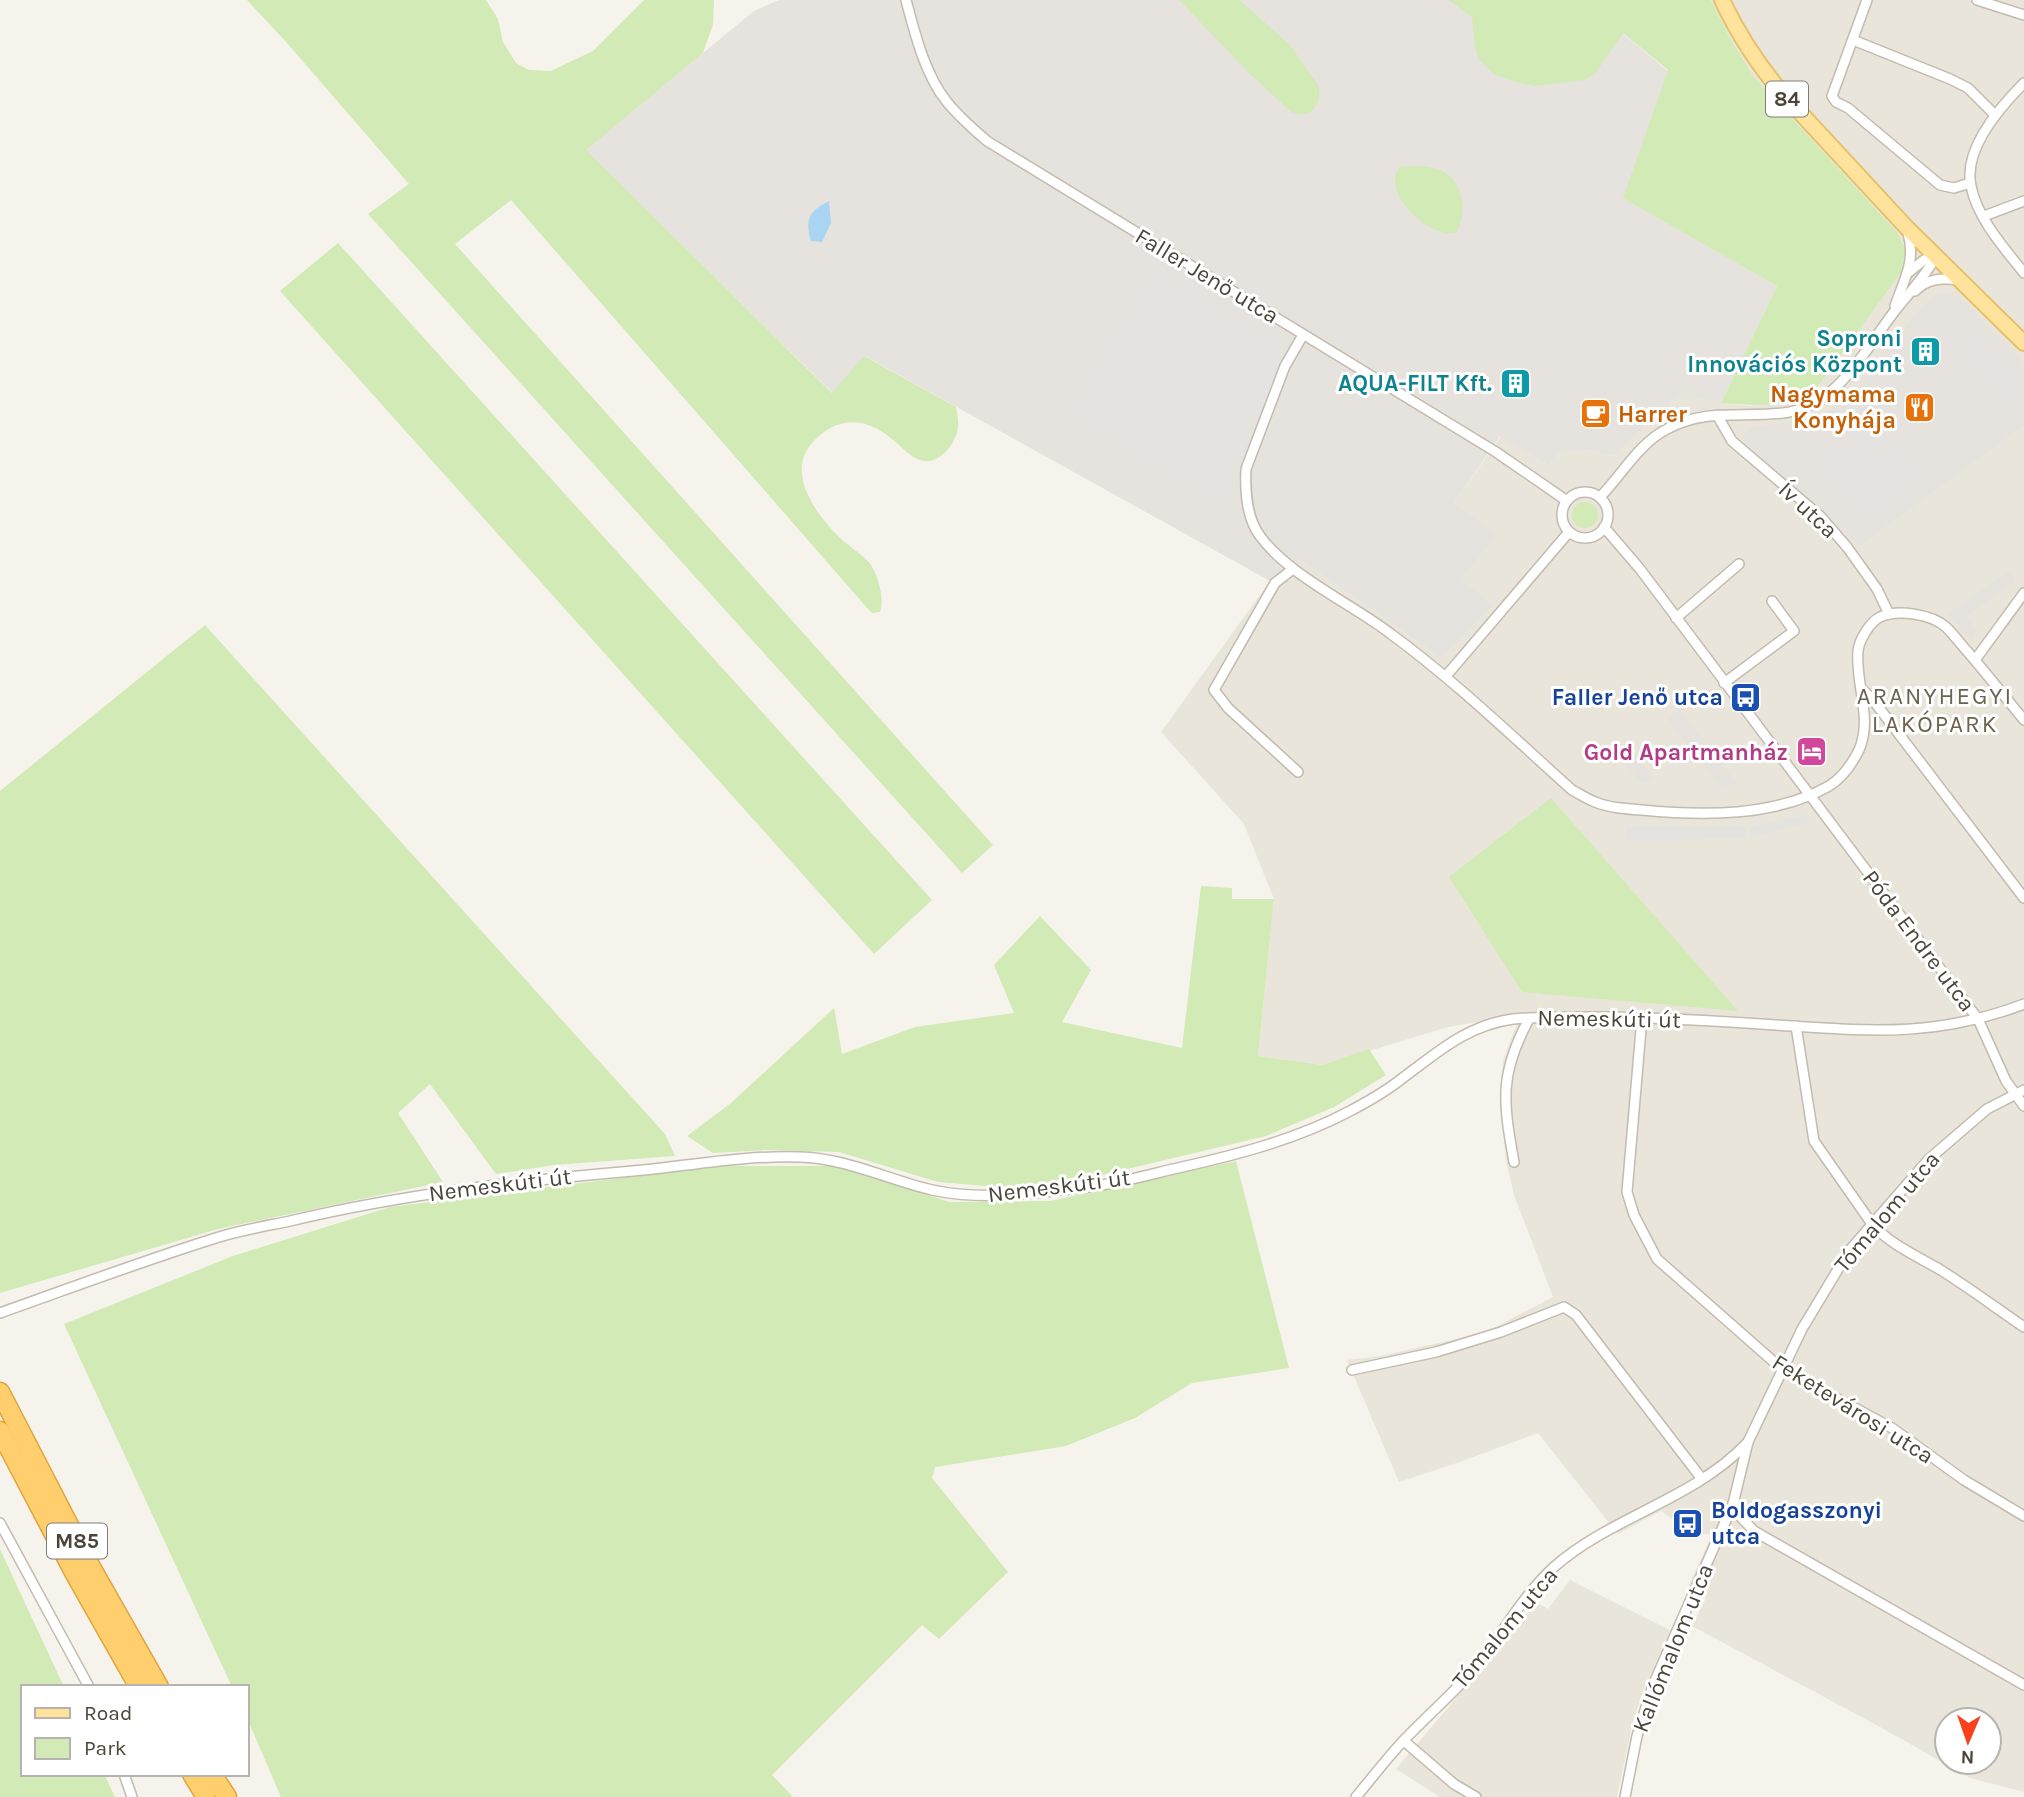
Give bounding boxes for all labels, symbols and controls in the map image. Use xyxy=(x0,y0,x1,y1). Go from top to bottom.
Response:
road number: 84 xyxy=(1766,82,1808,116)
street label: Faller Jenő utca xyxy=(1130,223,1284,329)
place label: Soproni Innovációs Központ xyxy=(1687,325,1902,378)
building icon: Soproni Innovációs Központ xyxy=(1908,334,1942,368)
building icon: AQUA-FILT Kft. xyxy=(1498,366,1532,400)
place label: AQUA-FILT Kft. xyxy=(1338,370,1492,397)
place label: Nagymama Konyhája xyxy=(1770,381,1896,434)
restaurant icon: Nagymama Konyhája xyxy=(1902,390,1936,424)
cafe icon: Harrer xyxy=(1578,397,1612,431)
place label: Harrer xyxy=(1618,401,1687,428)
street label: Ív utca xyxy=(1773,476,1843,544)
bus stop icon: Faller Jenő utca xyxy=(1729,680,1763,714)
district label: ARANYHEGYI LAKÓPARK xyxy=(1857,682,2013,738)
place label: Faller Jenő utca xyxy=(1552,684,1723,711)
hotel icon: Gold Apartmanház xyxy=(1794,735,1828,769)
place label: Gold Apartmanház xyxy=(1584,739,1788,766)
street label: Póda Endre utca xyxy=(1857,865,1981,1017)
street label: Nemeskúti út xyxy=(1537,1004,1681,1034)
street label: Tómalom utca xyxy=(1829,1146,1945,1278)
street label: Nemeskúti út xyxy=(427,1163,573,1207)
street label: Nemeskúti út xyxy=(986,1164,1132,1208)
street label: Feketevárosi utca xyxy=(1767,1349,1939,1469)
place label: Boldogasszonyi utca xyxy=(1711,1497,1882,1550)
bus stop icon: Boldogasszonyi utca xyxy=(1671,1506,1705,1540)
road number: M85 xyxy=(47,1524,107,1558)
street label: Kallómalom utca xyxy=(1627,1560,1719,1736)
street label: Tómalom utca xyxy=(1447,1562,1563,1694)
legend xyxy=(21,1685,248,1776)
text: Road xyxy=(84,1701,132,1725)
north arrow xyxy=(1933,1706,2003,1776)
text: Park xyxy=(84,1736,127,1760)
text: N xyxy=(1960,1746,1975,1768)

